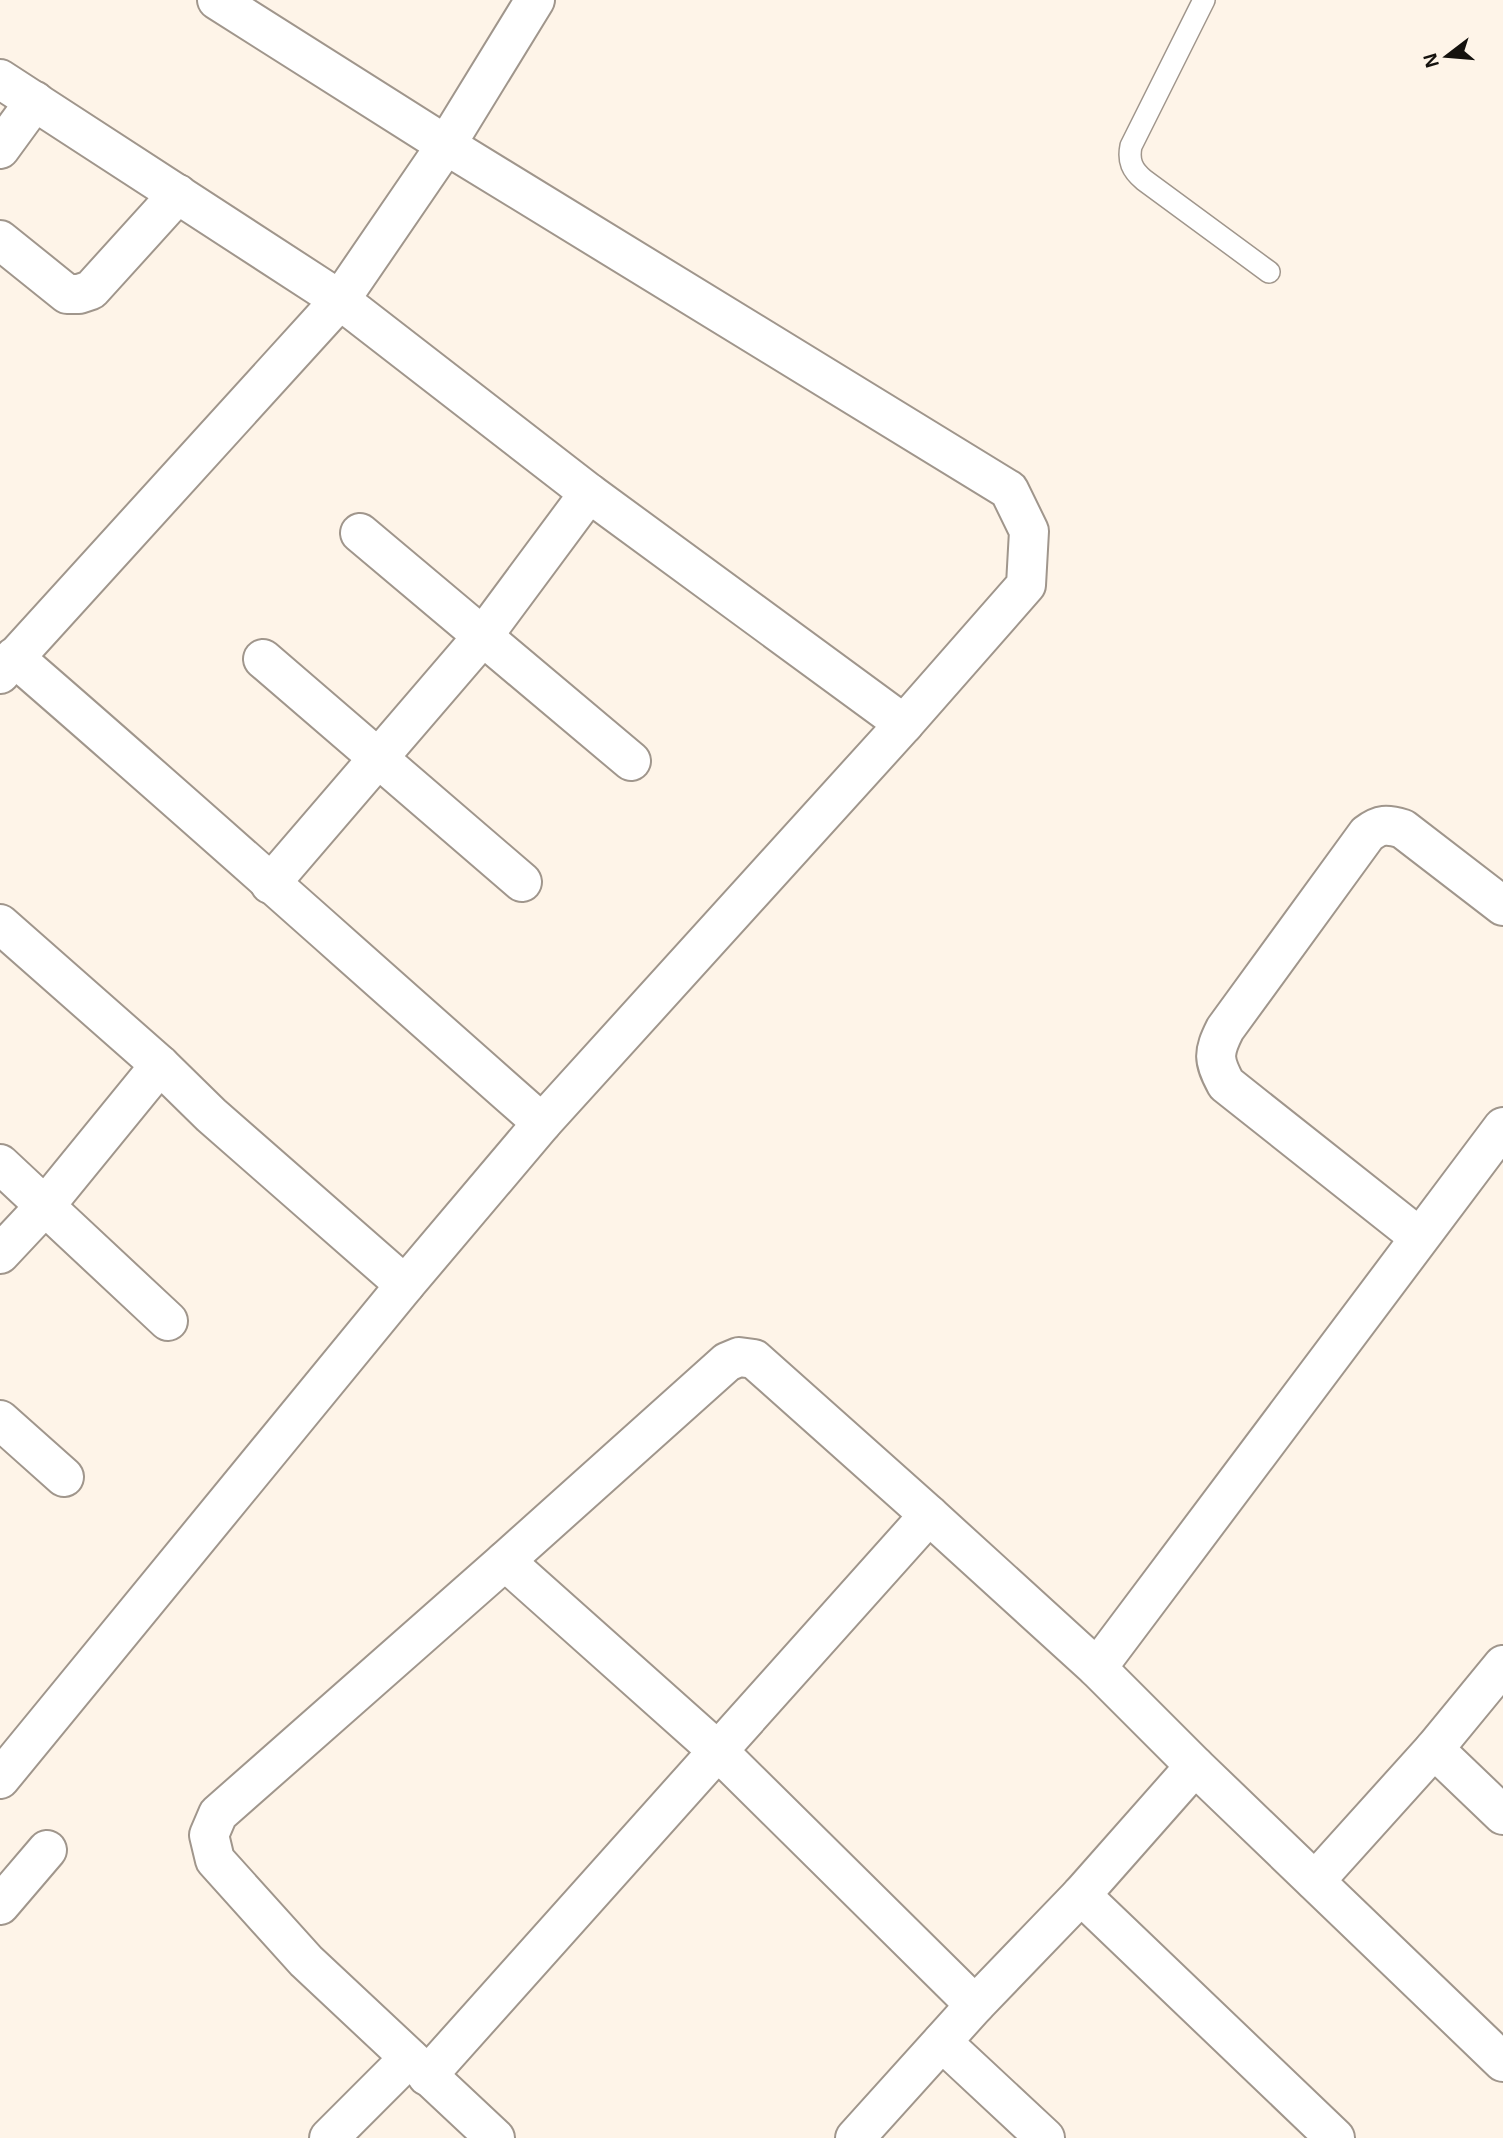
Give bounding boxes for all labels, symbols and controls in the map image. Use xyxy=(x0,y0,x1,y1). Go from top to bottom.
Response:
north arrow xyxy=(1412,21,1482,91)
text: N xyxy=(1419,51,1443,70)

